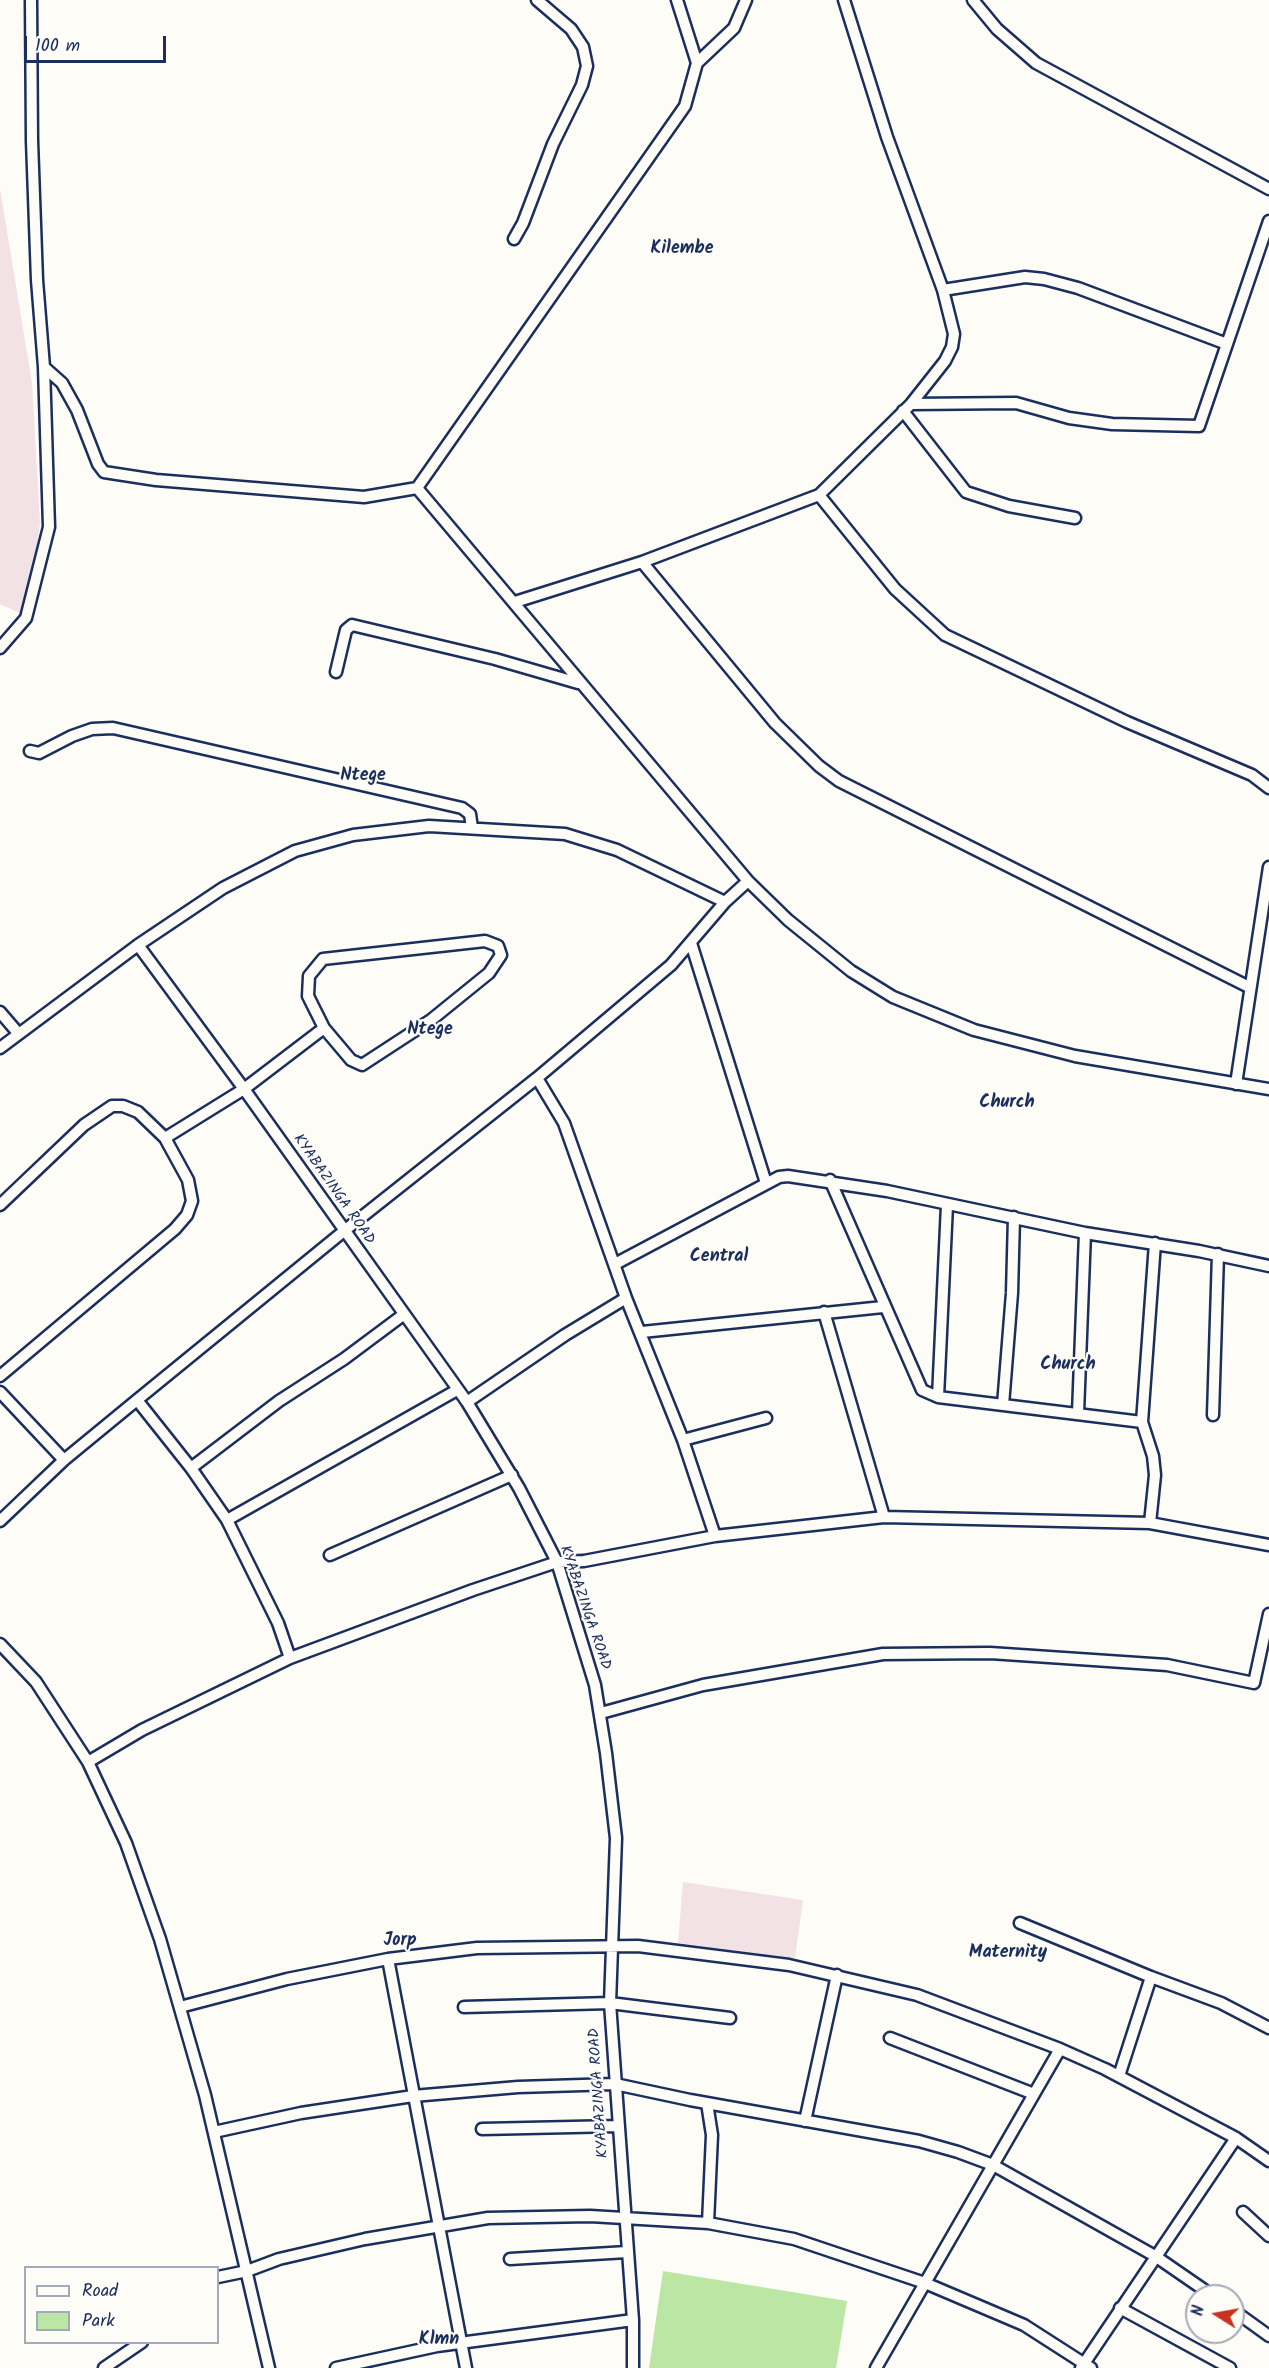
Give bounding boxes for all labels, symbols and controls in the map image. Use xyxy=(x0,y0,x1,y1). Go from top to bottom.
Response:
scale bar xyxy=(27,24,170,62)
text: 100 m xyxy=(35,32,80,61)
district label: Kilembe xyxy=(651,239,713,261)
district label: Ntege xyxy=(340,766,386,788)
district label: Ntege xyxy=(407,1020,453,1042)
district label: Church xyxy=(979,1093,1035,1115)
street label: KYABAZINGA ROAD xyxy=(288,1131,378,1249)
district label: Central xyxy=(690,1247,748,1269)
district label: Church xyxy=(1040,1355,1096,1377)
street label: KYABAZINGA ROAD xyxy=(554,1543,614,1673)
district label: Jorp xyxy=(383,1931,417,1953)
district label: Maternity xyxy=(969,1943,1047,1965)
street label: KYABAZINGA ROAD xyxy=(586,2027,614,2159)
legend xyxy=(24,2266,219,2344)
text: Road xyxy=(82,2277,118,2306)
north arrow xyxy=(1185,2284,1245,2344)
text: N xyxy=(1186,2304,1212,2318)
text: Park xyxy=(82,2307,115,2336)
district label: Klmn xyxy=(419,2330,459,2352)

